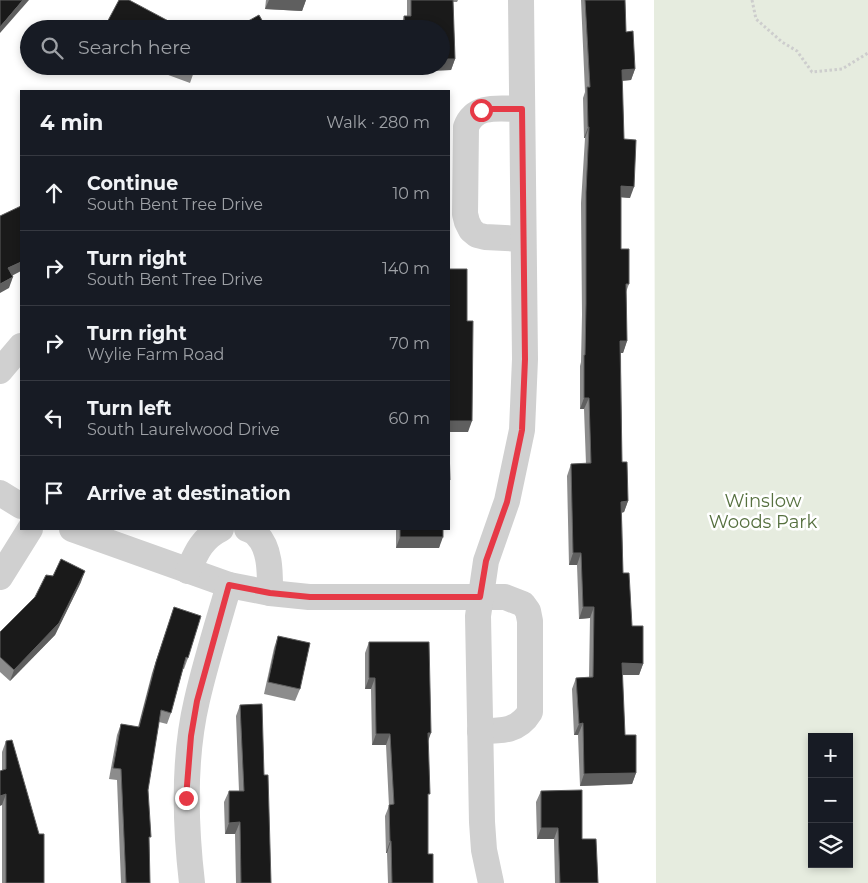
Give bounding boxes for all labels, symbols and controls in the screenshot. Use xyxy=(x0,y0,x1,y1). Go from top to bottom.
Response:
search box xyxy=(20,20,450,75)
icon: search xyxy=(38,34,66,62)
text: Search here xyxy=(78,36,191,59)
route start xyxy=(470,99,493,122)
text: 4 min xyxy=(40,110,103,135)
text: Walk · 280 m xyxy=(326,113,430,132)
text: Continue xyxy=(87,172,178,195)
icon: ahead xyxy=(40,179,68,207)
text: 10 m xyxy=(392,184,430,203)
text: South Bent Tree Drive xyxy=(87,195,263,214)
text: Turn right xyxy=(87,247,187,270)
icon: right xyxy=(40,254,68,282)
text: 140 m xyxy=(382,259,430,278)
text: South Bent Tree Drive xyxy=(87,270,263,289)
text: Turn right xyxy=(87,322,187,345)
icon: right xyxy=(40,329,68,357)
text: 70 m xyxy=(389,334,430,353)
text: Wylie Farm Road xyxy=(87,345,224,364)
text: Turn left xyxy=(87,397,172,420)
icon: left xyxy=(40,404,68,432)
text: 60 m xyxy=(388,409,430,428)
text: South Laurelwood Drive xyxy=(87,420,280,439)
icon: arrive xyxy=(40,479,68,507)
text: Arrive at destination xyxy=(87,482,291,505)
park label: Winslow Woods Park xyxy=(709,490,817,533)
map controls xyxy=(808,733,853,868)
button: + xyxy=(808,733,853,778)
button: − xyxy=(808,778,853,823)
route end xyxy=(175,787,198,810)
button: layers xyxy=(808,823,853,868)

